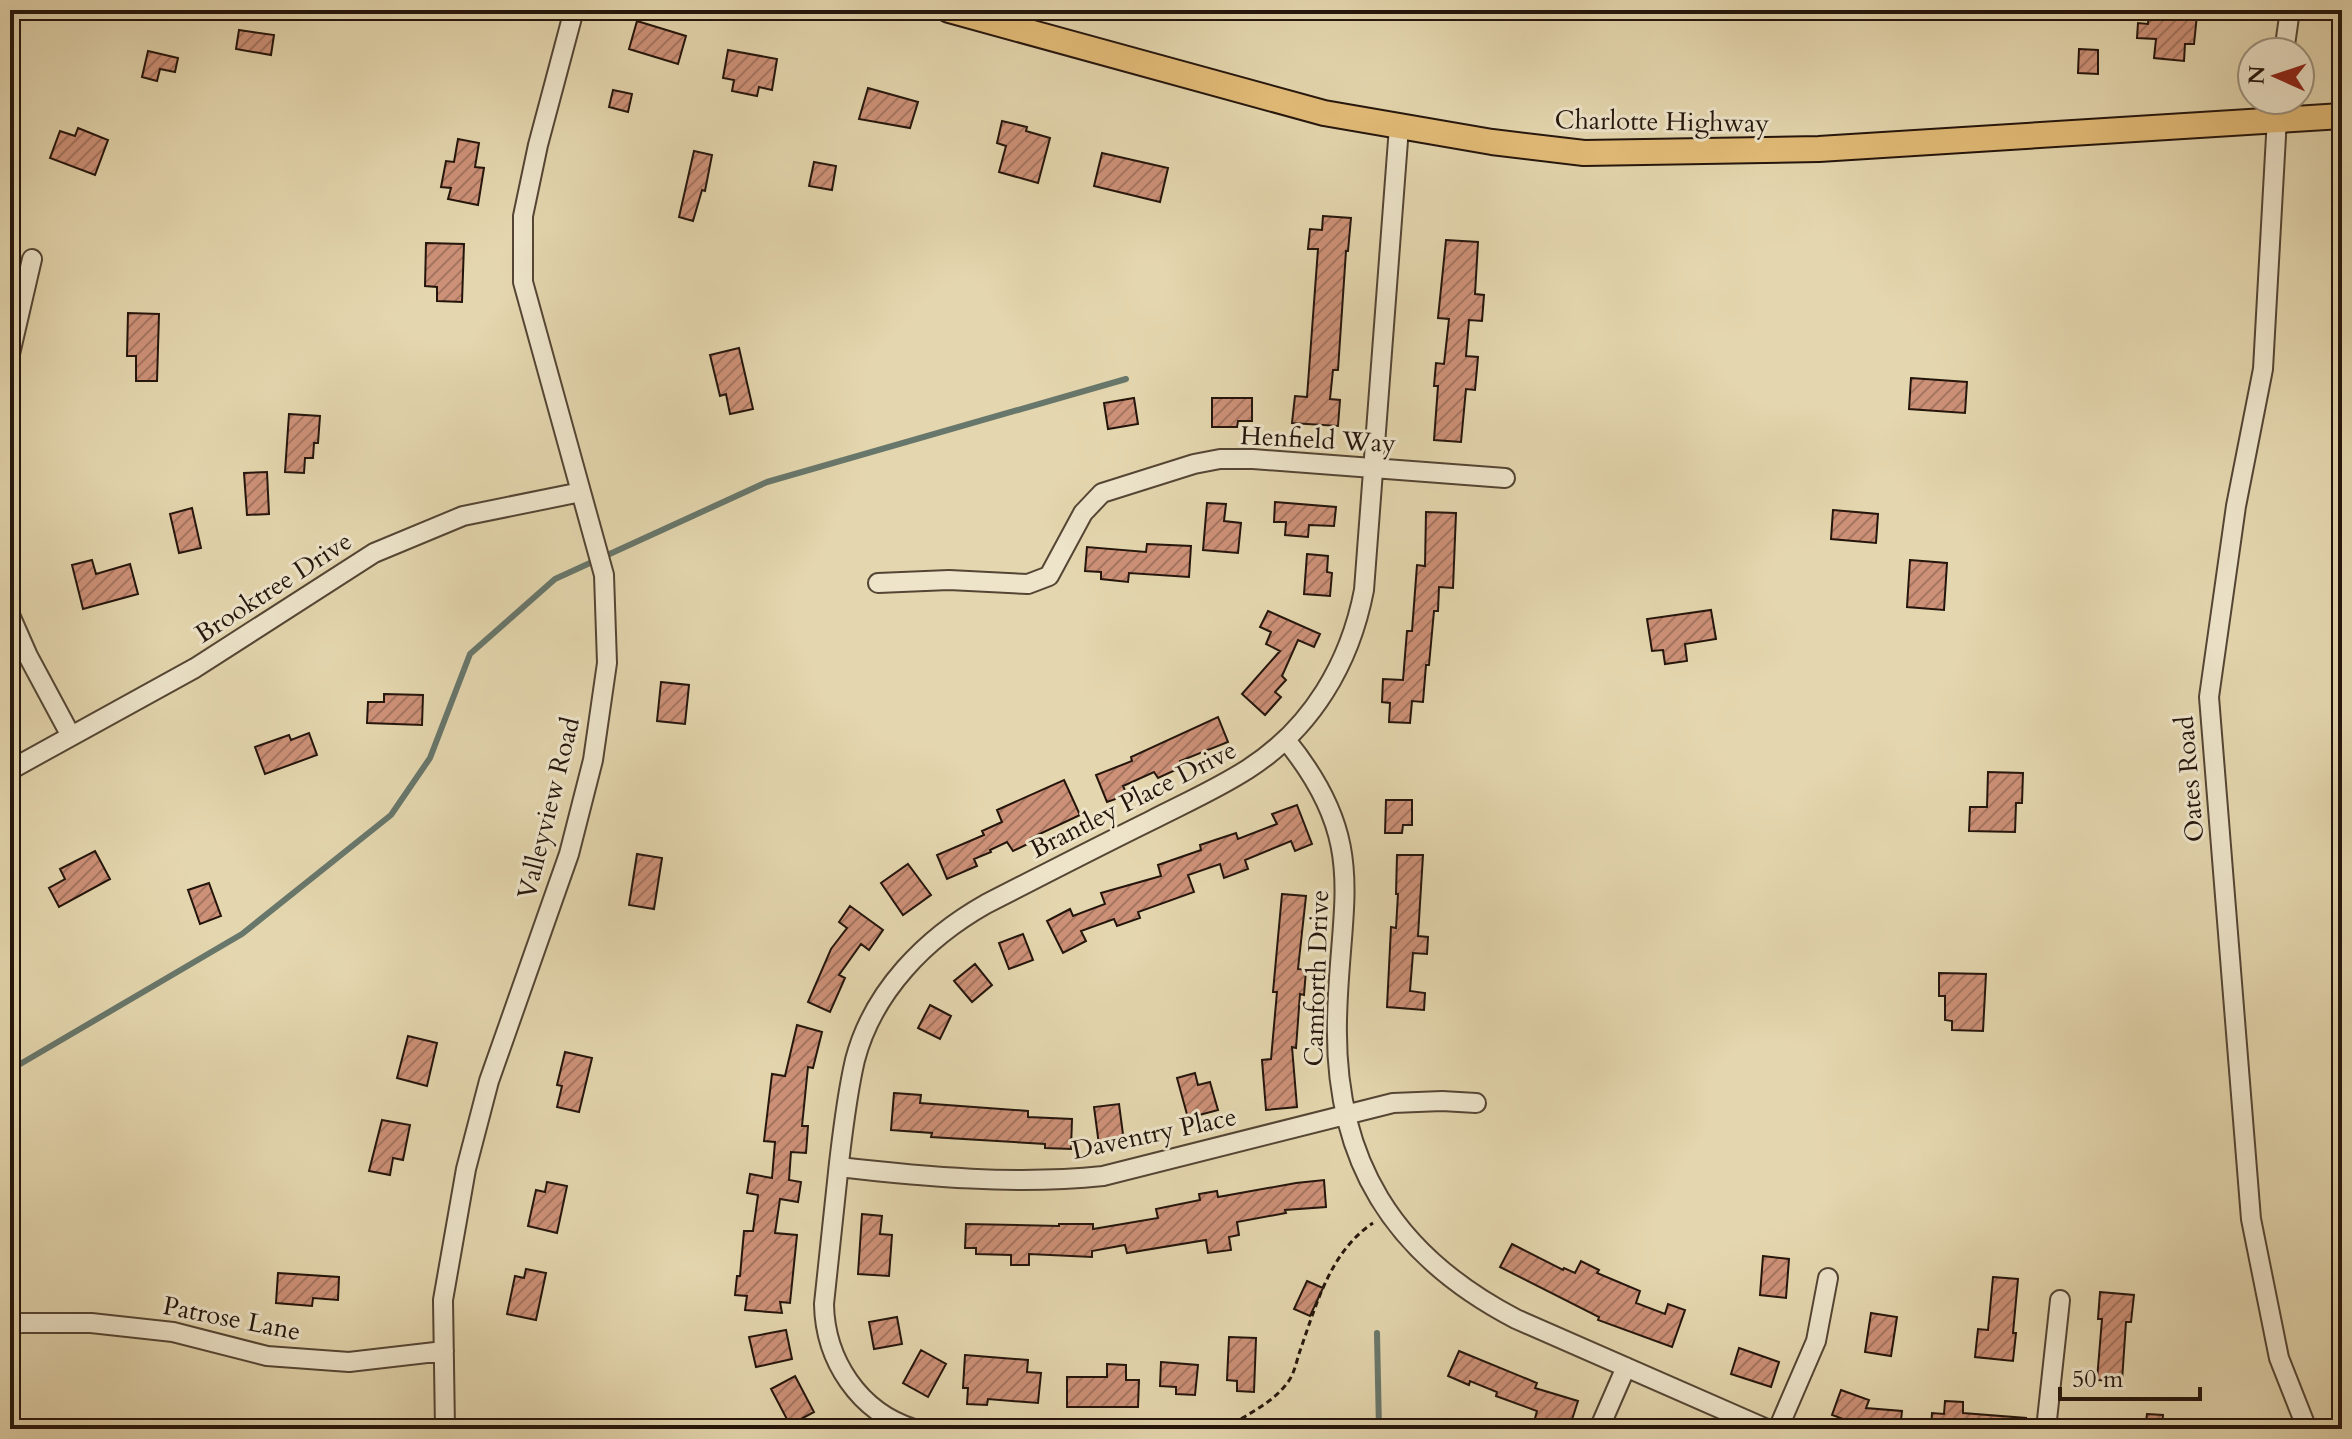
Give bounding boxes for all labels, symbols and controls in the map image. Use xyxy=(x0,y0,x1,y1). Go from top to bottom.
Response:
north arrow xyxy=(2236,36,2316,116)
text: N xyxy=(2242,65,2273,85)
street label: Charlotte Highway xyxy=(1554,102,1770,141)
street label: Henfield Way xyxy=(1239,418,1397,461)
street label: Brooktree Drive xyxy=(188,524,358,651)
street label: Valleyview Road xyxy=(509,713,588,903)
street label: Oates Road xyxy=(2167,714,2212,844)
street label: Brantley Place Drive xyxy=(1024,732,1242,867)
street label: Camforth Drive xyxy=(1296,889,1337,1067)
street label: Daventry Place xyxy=(1069,1099,1240,1168)
street label: Patrose Lane xyxy=(160,1288,304,1349)
scale bar xyxy=(2060,1351,2200,1401)
text: 50 m xyxy=(2072,1363,2124,1396)

